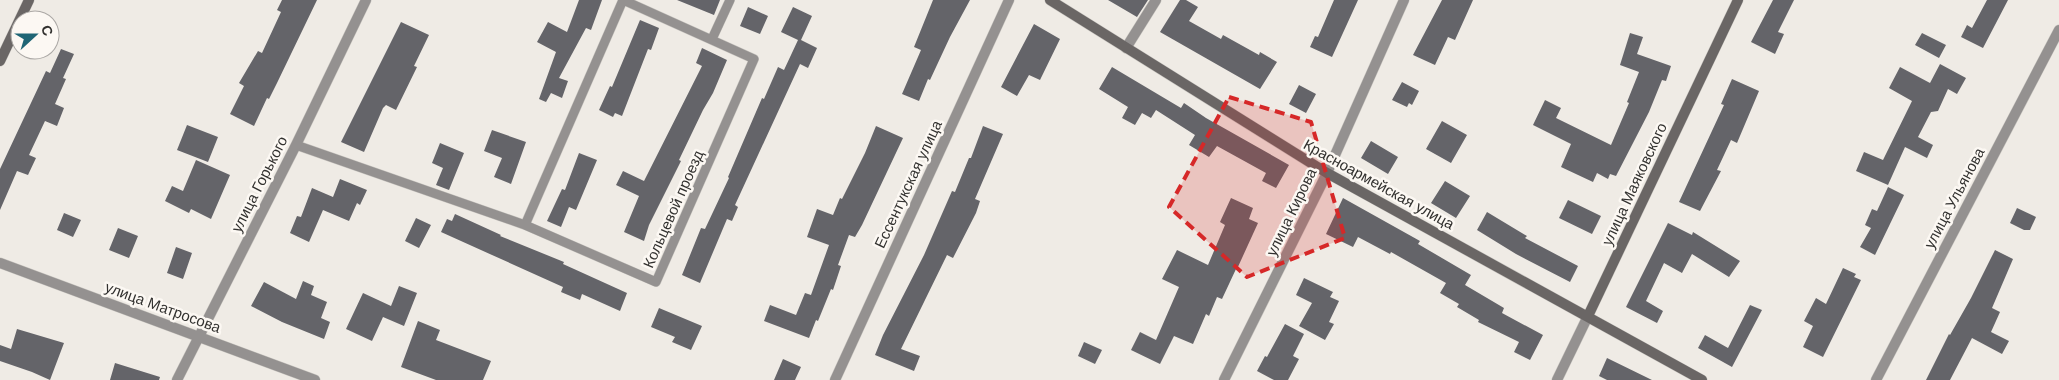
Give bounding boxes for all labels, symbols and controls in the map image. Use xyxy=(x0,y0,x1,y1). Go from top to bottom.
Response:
north arrow xyxy=(10,10,60,60)
text: С xyxy=(38,23,56,38)
street label: Ессентукская улица xyxy=(871,117,945,251)
street label: улица Маяковского xyxy=(1598,120,1670,248)
street label: улица Горького xyxy=(227,133,291,235)
street label: Красноармейская улица xyxy=(1301,135,1458,233)
street label: улица Ульянова xyxy=(1920,144,1988,251)
street label: Кольцевой проезд xyxy=(639,147,707,270)
street label: улица Кирова xyxy=(1262,165,1320,259)
street label: улица Матросова xyxy=(103,278,224,336)

